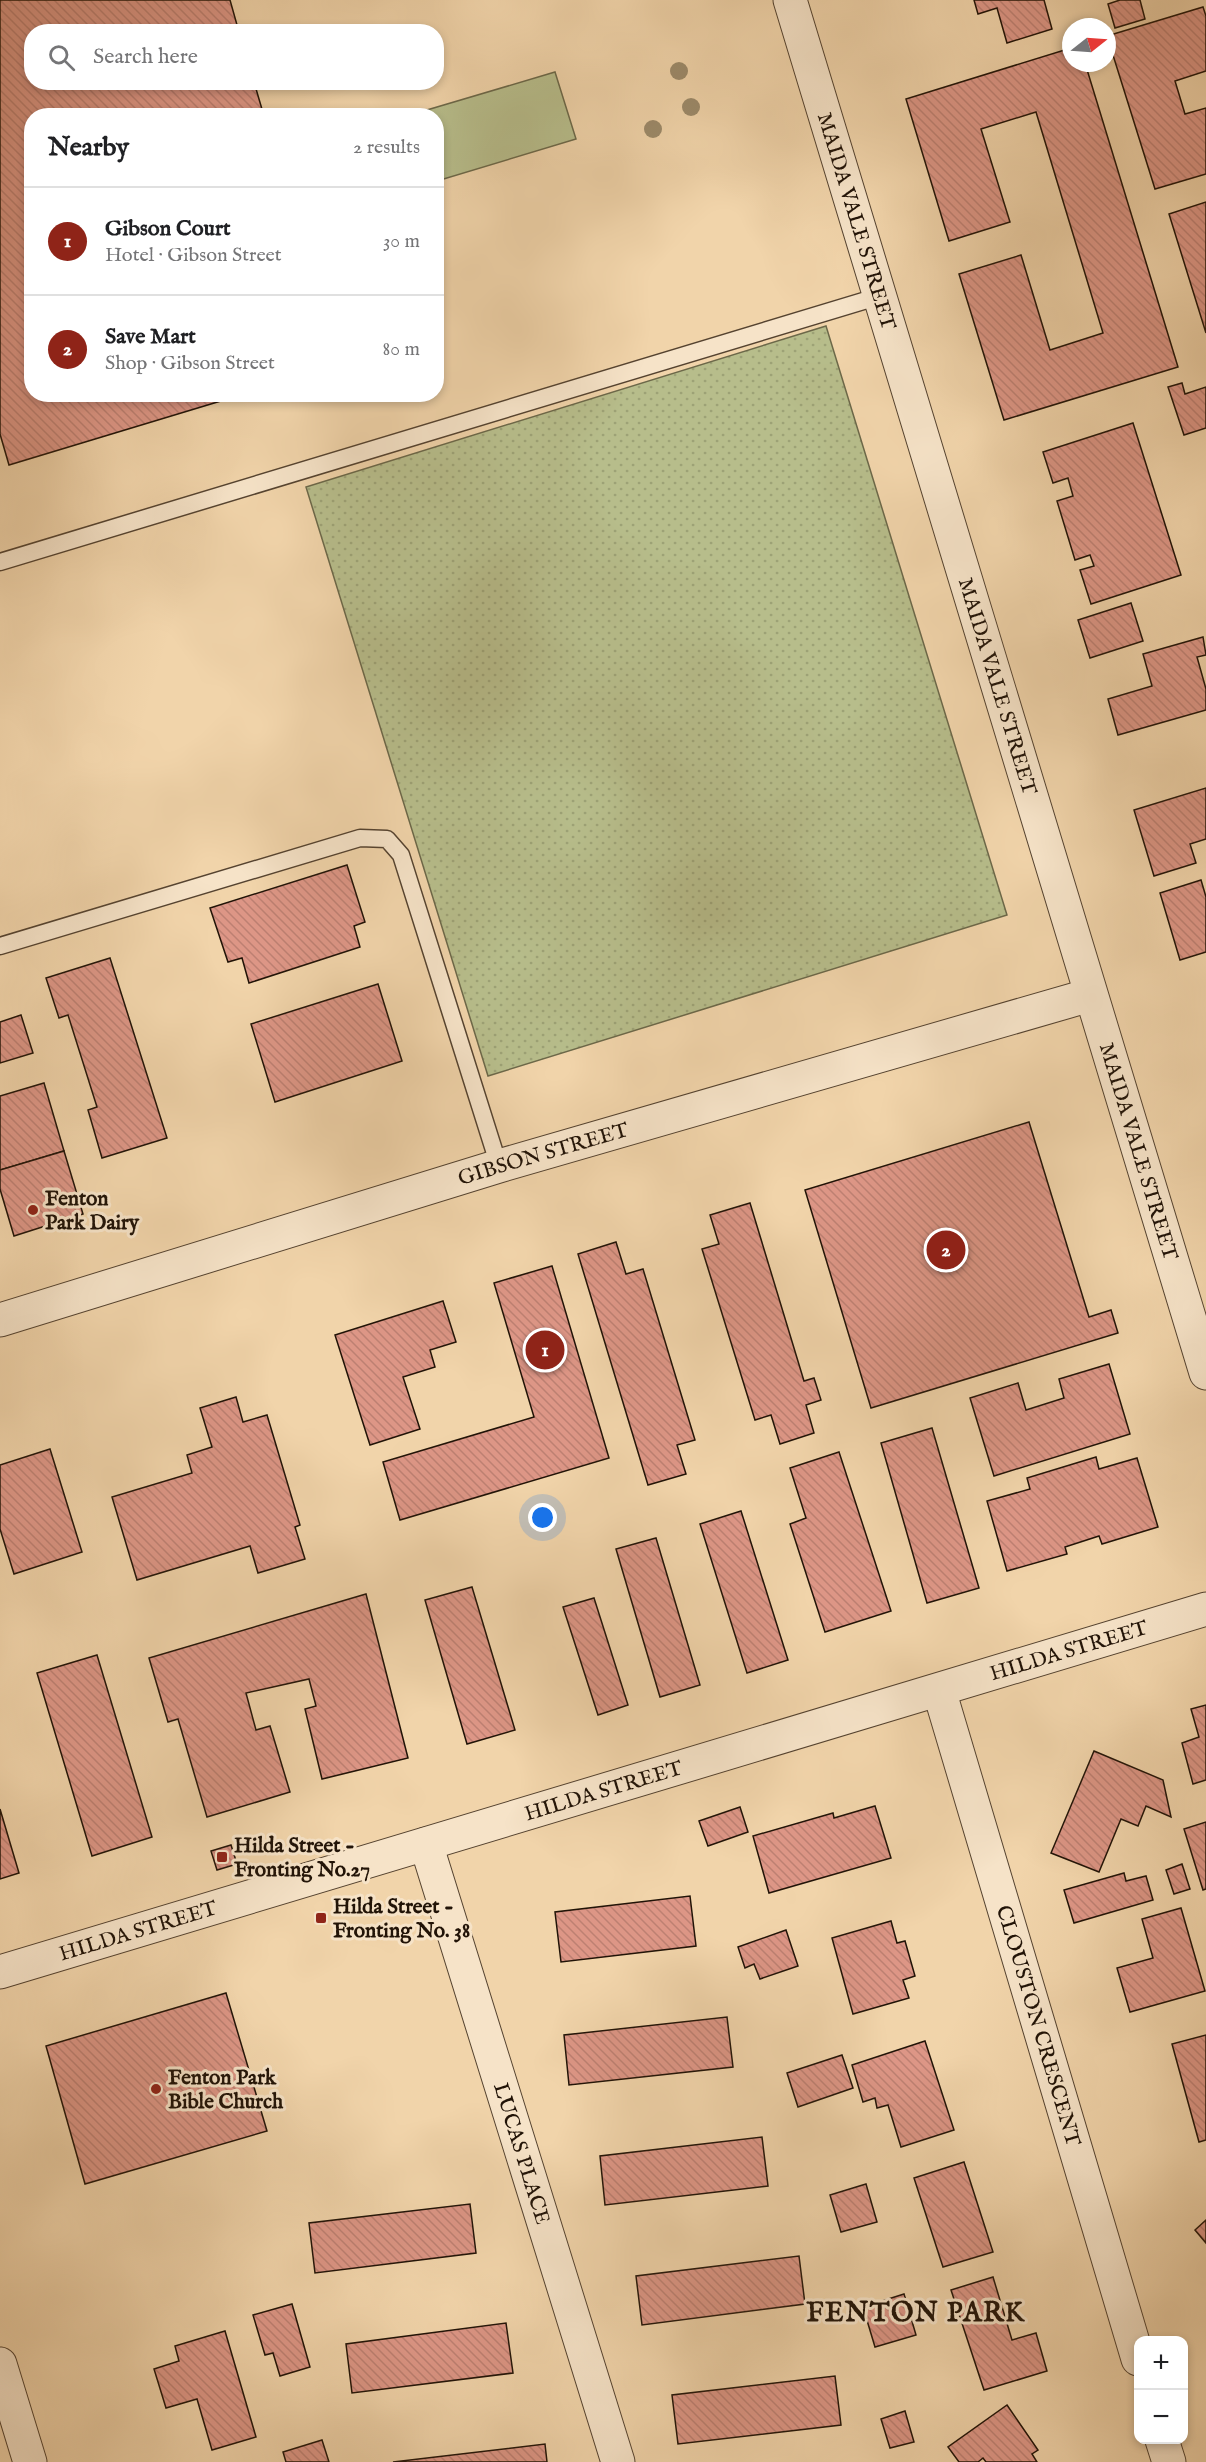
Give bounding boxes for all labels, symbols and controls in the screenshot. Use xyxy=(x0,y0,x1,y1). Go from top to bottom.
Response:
north arrow xyxy=(1062,18,1116,72)
search box xyxy=(24,24,444,90)
icon: search xyxy=(45,41,78,74)
text: Search here xyxy=(93,43,198,71)
street label: MAIDA VALE STREET xyxy=(810,110,901,334)
text: Nearby xyxy=(48,131,129,164)
text: 2 results xyxy=(353,135,420,160)
text: Gibson Court xyxy=(105,215,231,243)
text: 1 xyxy=(64,229,71,254)
text: 30 m xyxy=(383,229,420,254)
text: Hotel · Gibson Street xyxy=(105,243,282,268)
text: Save Mart xyxy=(105,323,196,351)
text: 2 xyxy=(63,337,72,362)
text: 80 m xyxy=(383,337,420,362)
text: Shop · Gibson Street xyxy=(105,351,275,376)
street label: MAIDA VALE STREET xyxy=(951,575,1042,799)
street label: MAIDA VALE STREET xyxy=(1092,1040,1183,1264)
street label: GIBSON STREET xyxy=(455,1117,633,1193)
place label: Fenton Park Dairy xyxy=(45,1186,140,1237)
marker: Fenton Park Dairy xyxy=(26,1203,40,1217)
pin: 2 xyxy=(926,1228,966,1272)
pin: 1 xyxy=(526,1328,564,1372)
your location xyxy=(528,1503,557,1532)
street label: HILDA STREET xyxy=(987,1615,1152,1688)
street label: HILDA STREET xyxy=(521,1755,687,1828)
place label: Hilda Street - Fronting No.27 xyxy=(234,1833,370,1884)
marker: Hilda Street - Fronting No.27 xyxy=(215,1850,229,1864)
place label: Hilda Street - Fronting No. 38 xyxy=(333,1894,470,1945)
street label: HILDA STREET xyxy=(56,1895,221,1968)
street label: CLOUSTON CRESCENT xyxy=(989,1902,1086,2150)
marker: Hilda Street - Fronting No. 38 xyxy=(314,1911,328,1925)
place label: Fenton Park Bible Church xyxy=(168,2065,284,2116)
street label: LUCAS PLACE xyxy=(486,2080,555,2228)
marker: Fenton Park Bible Church xyxy=(149,2082,163,2096)
district label: FENTON PARK xyxy=(806,2297,1026,2331)
map controls xyxy=(1134,2336,1188,2444)
button: + xyxy=(1134,2336,1188,2390)
button: − xyxy=(1134,2390,1188,2444)

